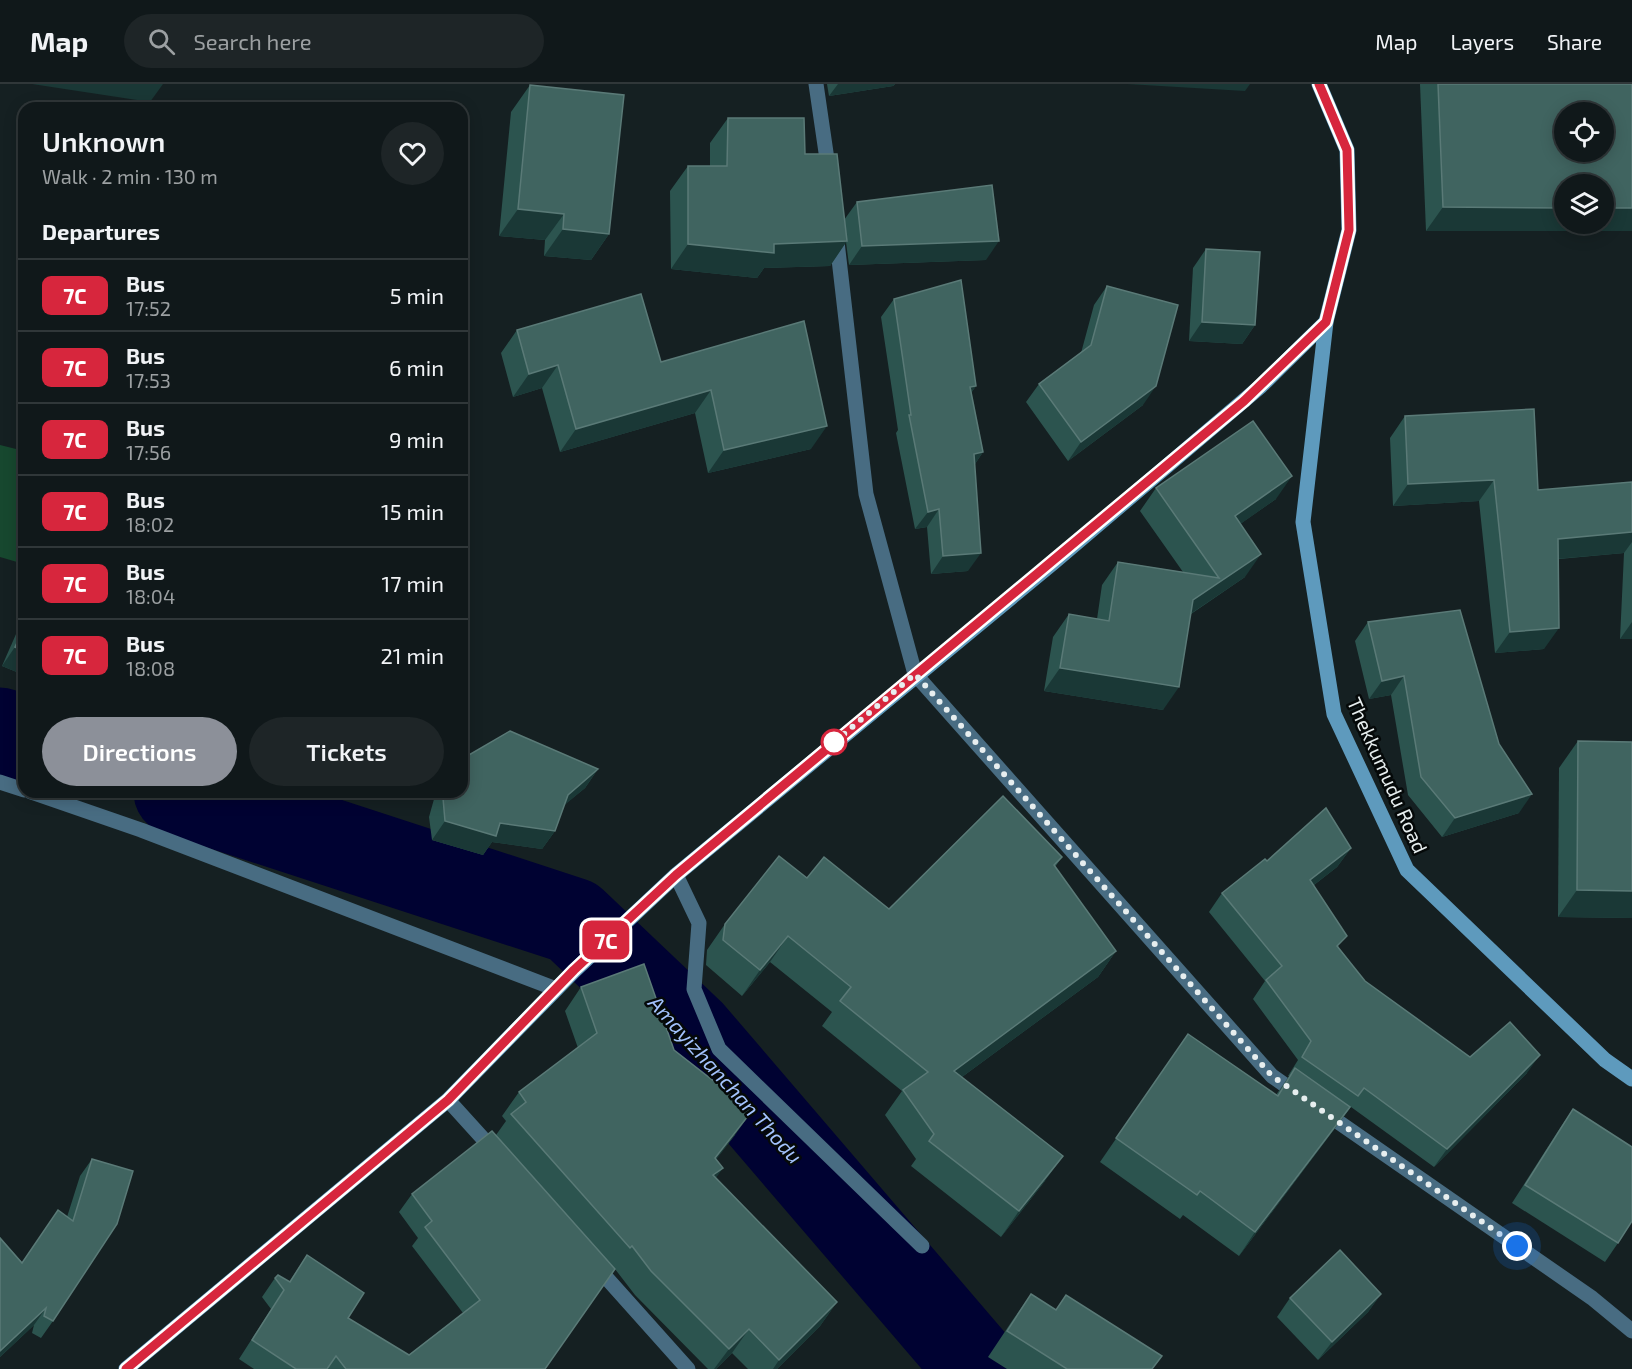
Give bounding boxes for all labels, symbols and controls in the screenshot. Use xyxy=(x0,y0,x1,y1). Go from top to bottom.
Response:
search box xyxy=(124,14,544,68)
text: Map xyxy=(30,24,88,58)
icon: search xyxy=(145,25,178,58)
text: Search here xyxy=(193,28,312,54)
text: Map xyxy=(1375,29,1417,54)
text: Layers xyxy=(1450,29,1514,54)
text: Share xyxy=(1547,29,1602,54)
map controls xyxy=(1554,102,1614,234)
button: locate xyxy=(1554,102,1614,162)
button: heart xyxy=(381,122,444,185)
text: Unknown xyxy=(42,124,165,158)
text: Walk · 2 min · 130 m xyxy=(42,164,218,188)
button: layers xyxy=(1554,174,1614,234)
text: Departures xyxy=(42,218,160,244)
text: Bus xyxy=(126,270,165,296)
text: 5 min xyxy=(390,282,444,308)
text: 7C xyxy=(63,283,87,308)
text: 17:52 xyxy=(126,296,171,320)
text: Bus xyxy=(126,342,165,368)
text: 6 min xyxy=(389,354,444,380)
text: 7C xyxy=(63,355,87,380)
text: 17:53 xyxy=(126,368,171,392)
text: Bus xyxy=(126,414,165,440)
text: 9 min xyxy=(389,426,444,452)
text: 7C xyxy=(63,427,87,452)
text: 17:56 xyxy=(126,440,171,464)
text: Bus xyxy=(126,486,165,512)
text: 15 min xyxy=(381,498,444,524)
text: 7C xyxy=(63,499,87,524)
text: 18:02 xyxy=(126,512,174,536)
text: Bus xyxy=(126,558,165,584)
text: 17 min xyxy=(382,570,444,596)
text: 7C xyxy=(63,571,87,596)
text: 18:04 xyxy=(126,584,175,608)
text: Bus xyxy=(126,630,165,656)
text: 21 min xyxy=(380,642,444,668)
text: 7C xyxy=(63,643,87,668)
text: 18:08 xyxy=(126,656,175,680)
street label: Thekkumudu Road xyxy=(1343,693,1433,857)
button: Directions xyxy=(42,717,237,786)
button: Tickets xyxy=(249,717,444,786)
unlabelled marker xyxy=(821,729,847,755)
line badge: 7C xyxy=(579,920,633,960)
text: 7C xyxy=(594,928,618,953)
water label: Amayizhanchan Thodu xyxy=(643,989,808,1169)
your location xyxy=(1502,1231,1532,1261)

